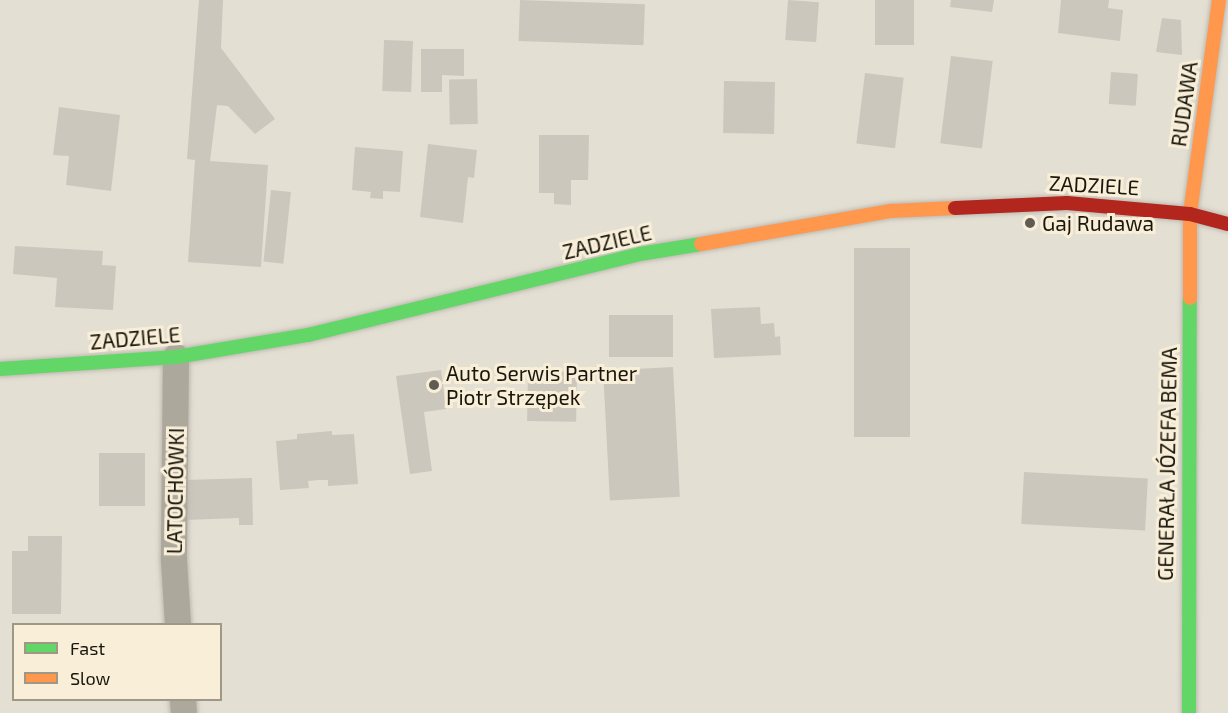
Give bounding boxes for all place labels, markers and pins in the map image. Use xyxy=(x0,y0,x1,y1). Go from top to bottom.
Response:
place label: Gaj Rudawa xyxy=(1042,210,1154,236)
marker: Gaj Rudawa xyxy=(1023,216,1037,230)
place label: Auto Serwis Partner Piotr Strzępek xyxy=(446,360,637,410)
marker: Auto Serwis Partner Piotr Strzępek xyxy=(427,378,441,392)

